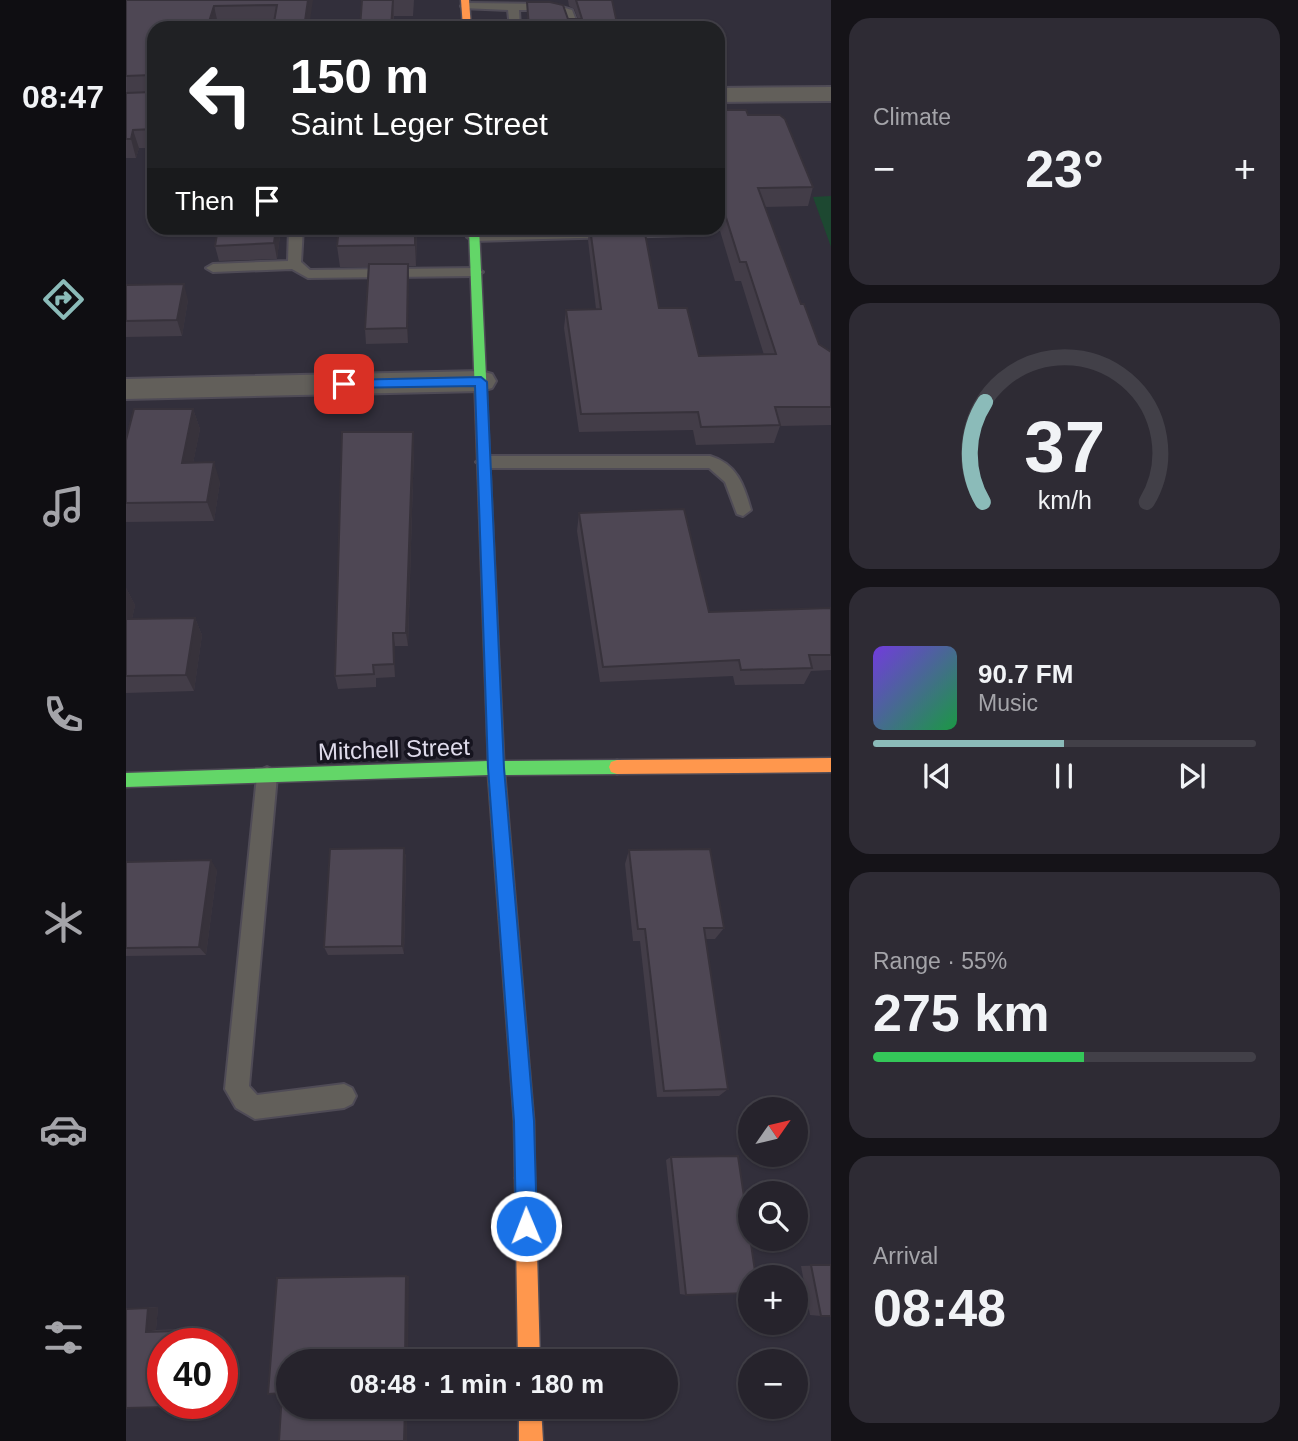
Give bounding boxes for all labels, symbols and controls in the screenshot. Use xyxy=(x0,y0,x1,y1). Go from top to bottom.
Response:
icon: left xyxy=(175,49,266,140)
text: 150 m xyxy=(290,49,429,103)
text: 08:47 xyxy=(22,79,104,115)
text: Climate xyxy=(873,104,951,130)
text: Saint Leger Street xyxy=(290,106,548,142)
text: 23° xyxy=(1025,140,1104,198)
text: − xyxy=(873,148,895,190)
text: + xyxy=(1234,148,1256,190)
icon: arrive xyxy=(248,182,286,220)
text: Then xyxy=(175,186,234,216)
icon: directions xyxy=(39,275,88,324)
pin xyxy=(314,354,374,414)
icon: arrive xyxy=(325,365,363,403)
text: 37 xyxy=(1024,406,1105,487)
icon: music xyxy=(39,482,88,531)
text: km/h xyxy=(1037,486,1092,514)
text: 90.7 FM xyxy=(978,659,1073,689)
icon: phone xyxy=(39,690,88,739)
text: Music xyxy=(978,690,1038,716)
street label: Mitchell Street xyxy=(318,733,471,765)
icon: previous xyxy=(918,757,956,795)
icon: pause xyxy=(1045,757,1083,795)
icon: next xyxy=(1173,757,1211,795)
icon: climate xyxy=(39,898,88,947)
text: Range · 55% xyxy=(873,948,1007,974)
text: 275 km xyxy=(873,984,1049,1042)
north arrow xyxy=(738,1097,808,1167)
map controls xyxy=(738,1097,808,1419)
icon: car xyxy=(39,1105,88,1154)
button: search xyxy=(738,1181,808,1251)
position arrow xyxy=(489,1189,563,1263)
text: Arrival xyxy=(873,1243,938,1269)
button: + xyxy=(738,1265,808,1335)
text: 08:48 xyxy=(873,1279,1006,1337)
icon: filters xyxy=(39,1313,88,1362)
speed limit sign: 40 xyxy=(147,1328,238,1419)
button: − xyxy=(738,1349,808,1419)
text: 08:48 · 1 min · 180 m xyxy=(350,1369,604,1399)

